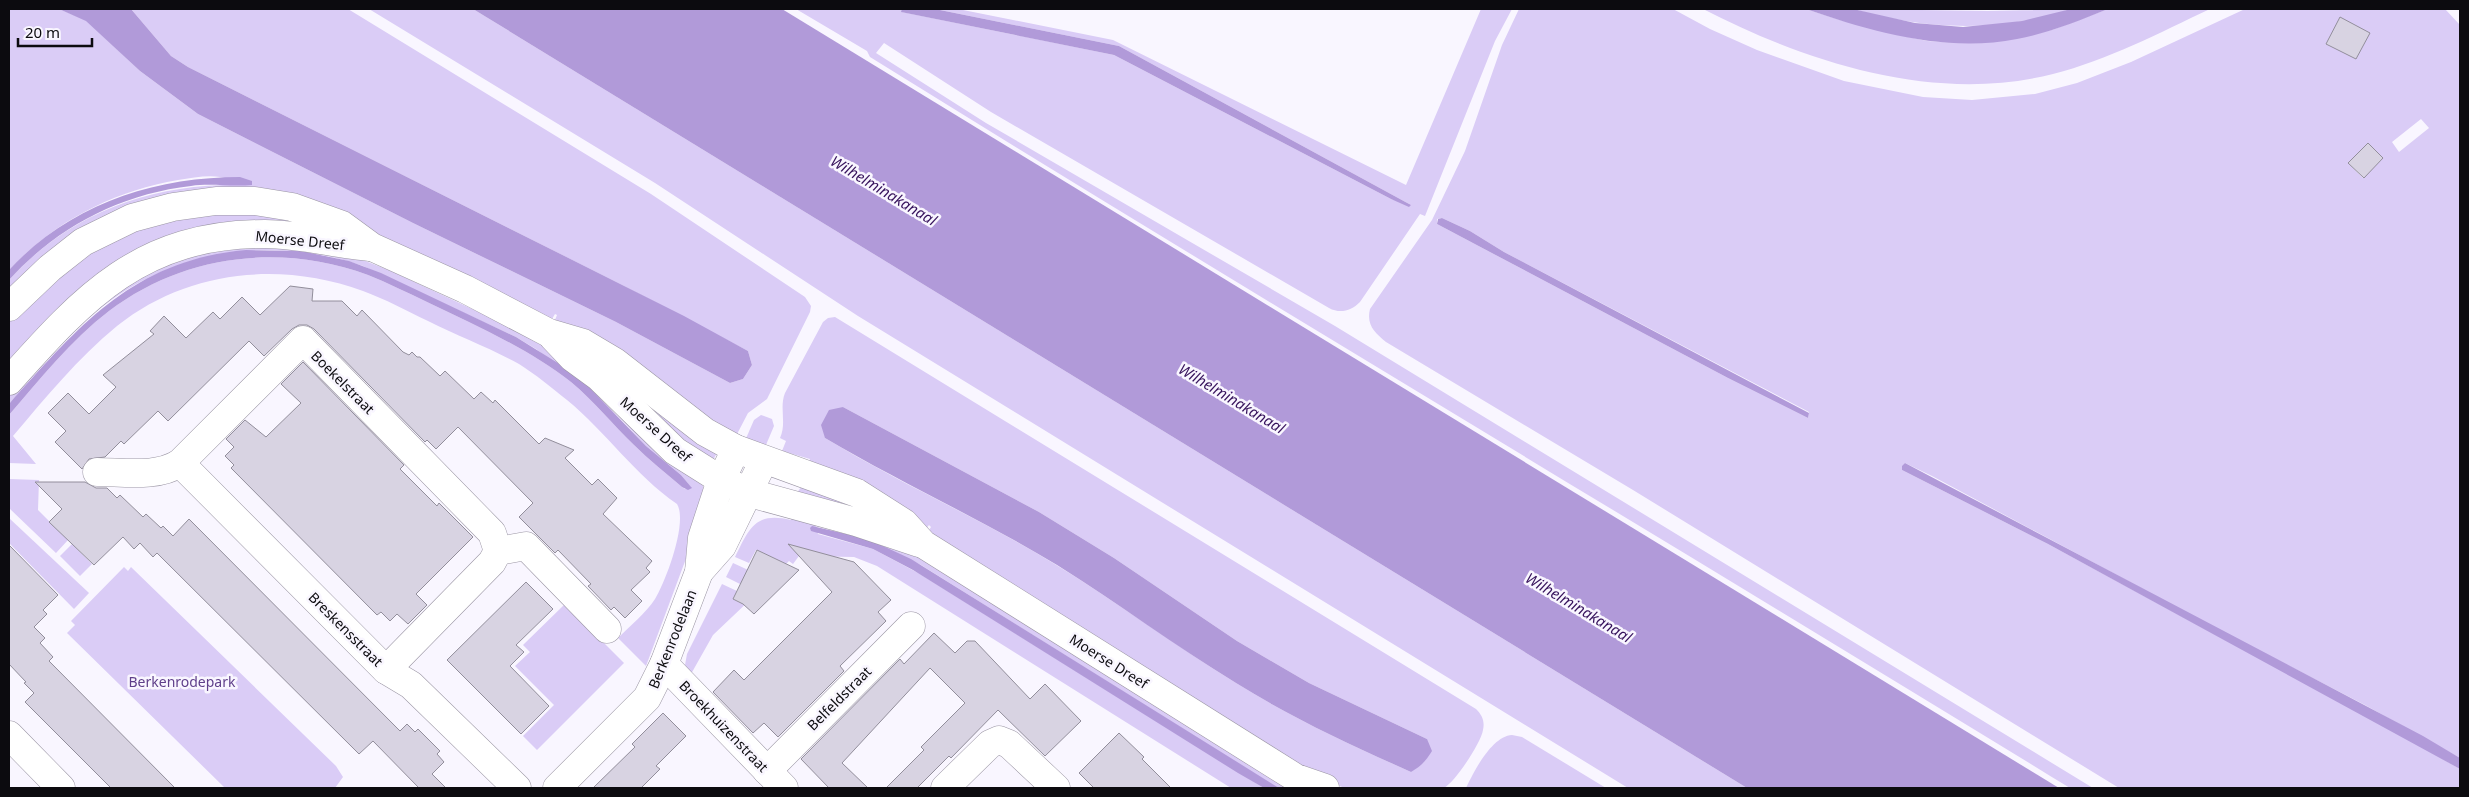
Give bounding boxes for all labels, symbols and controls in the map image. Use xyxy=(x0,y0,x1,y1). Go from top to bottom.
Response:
scale bar xyxy=(18,15,91,47)
text: 20 m xyxy=(25,22,60,42)
water label: Wilhelminakanaal xyxy=(827,150,942,230)
street label: Moerse Dreef xyxy=(255,226,347,254)
street label: Boekelstraat xyxy=(307,346,379,418)
water label: Wilhelminakanaal xyxy=(1175,358,1290,438)
street label: Moerse Dreef xyxy=(616,392,696,467)
water label: Wilhelminakanaal xyxy=(1522,567,1637,647)
street label: Berkenrodelaan xyxy=(643,587,701,691)
street label: Breskensstraat xyxy=(305,588,387,670)
street label: Moerse Dreef xyxy=(1066,629,1153,693)
street label: Belfeldstraat xyxy=(803,662,875,734)
park label: Berkenrodepark xyxy=(128,672,236,691)
street label: Broekhuizenstraat xyxy=(675,676,773,776)

